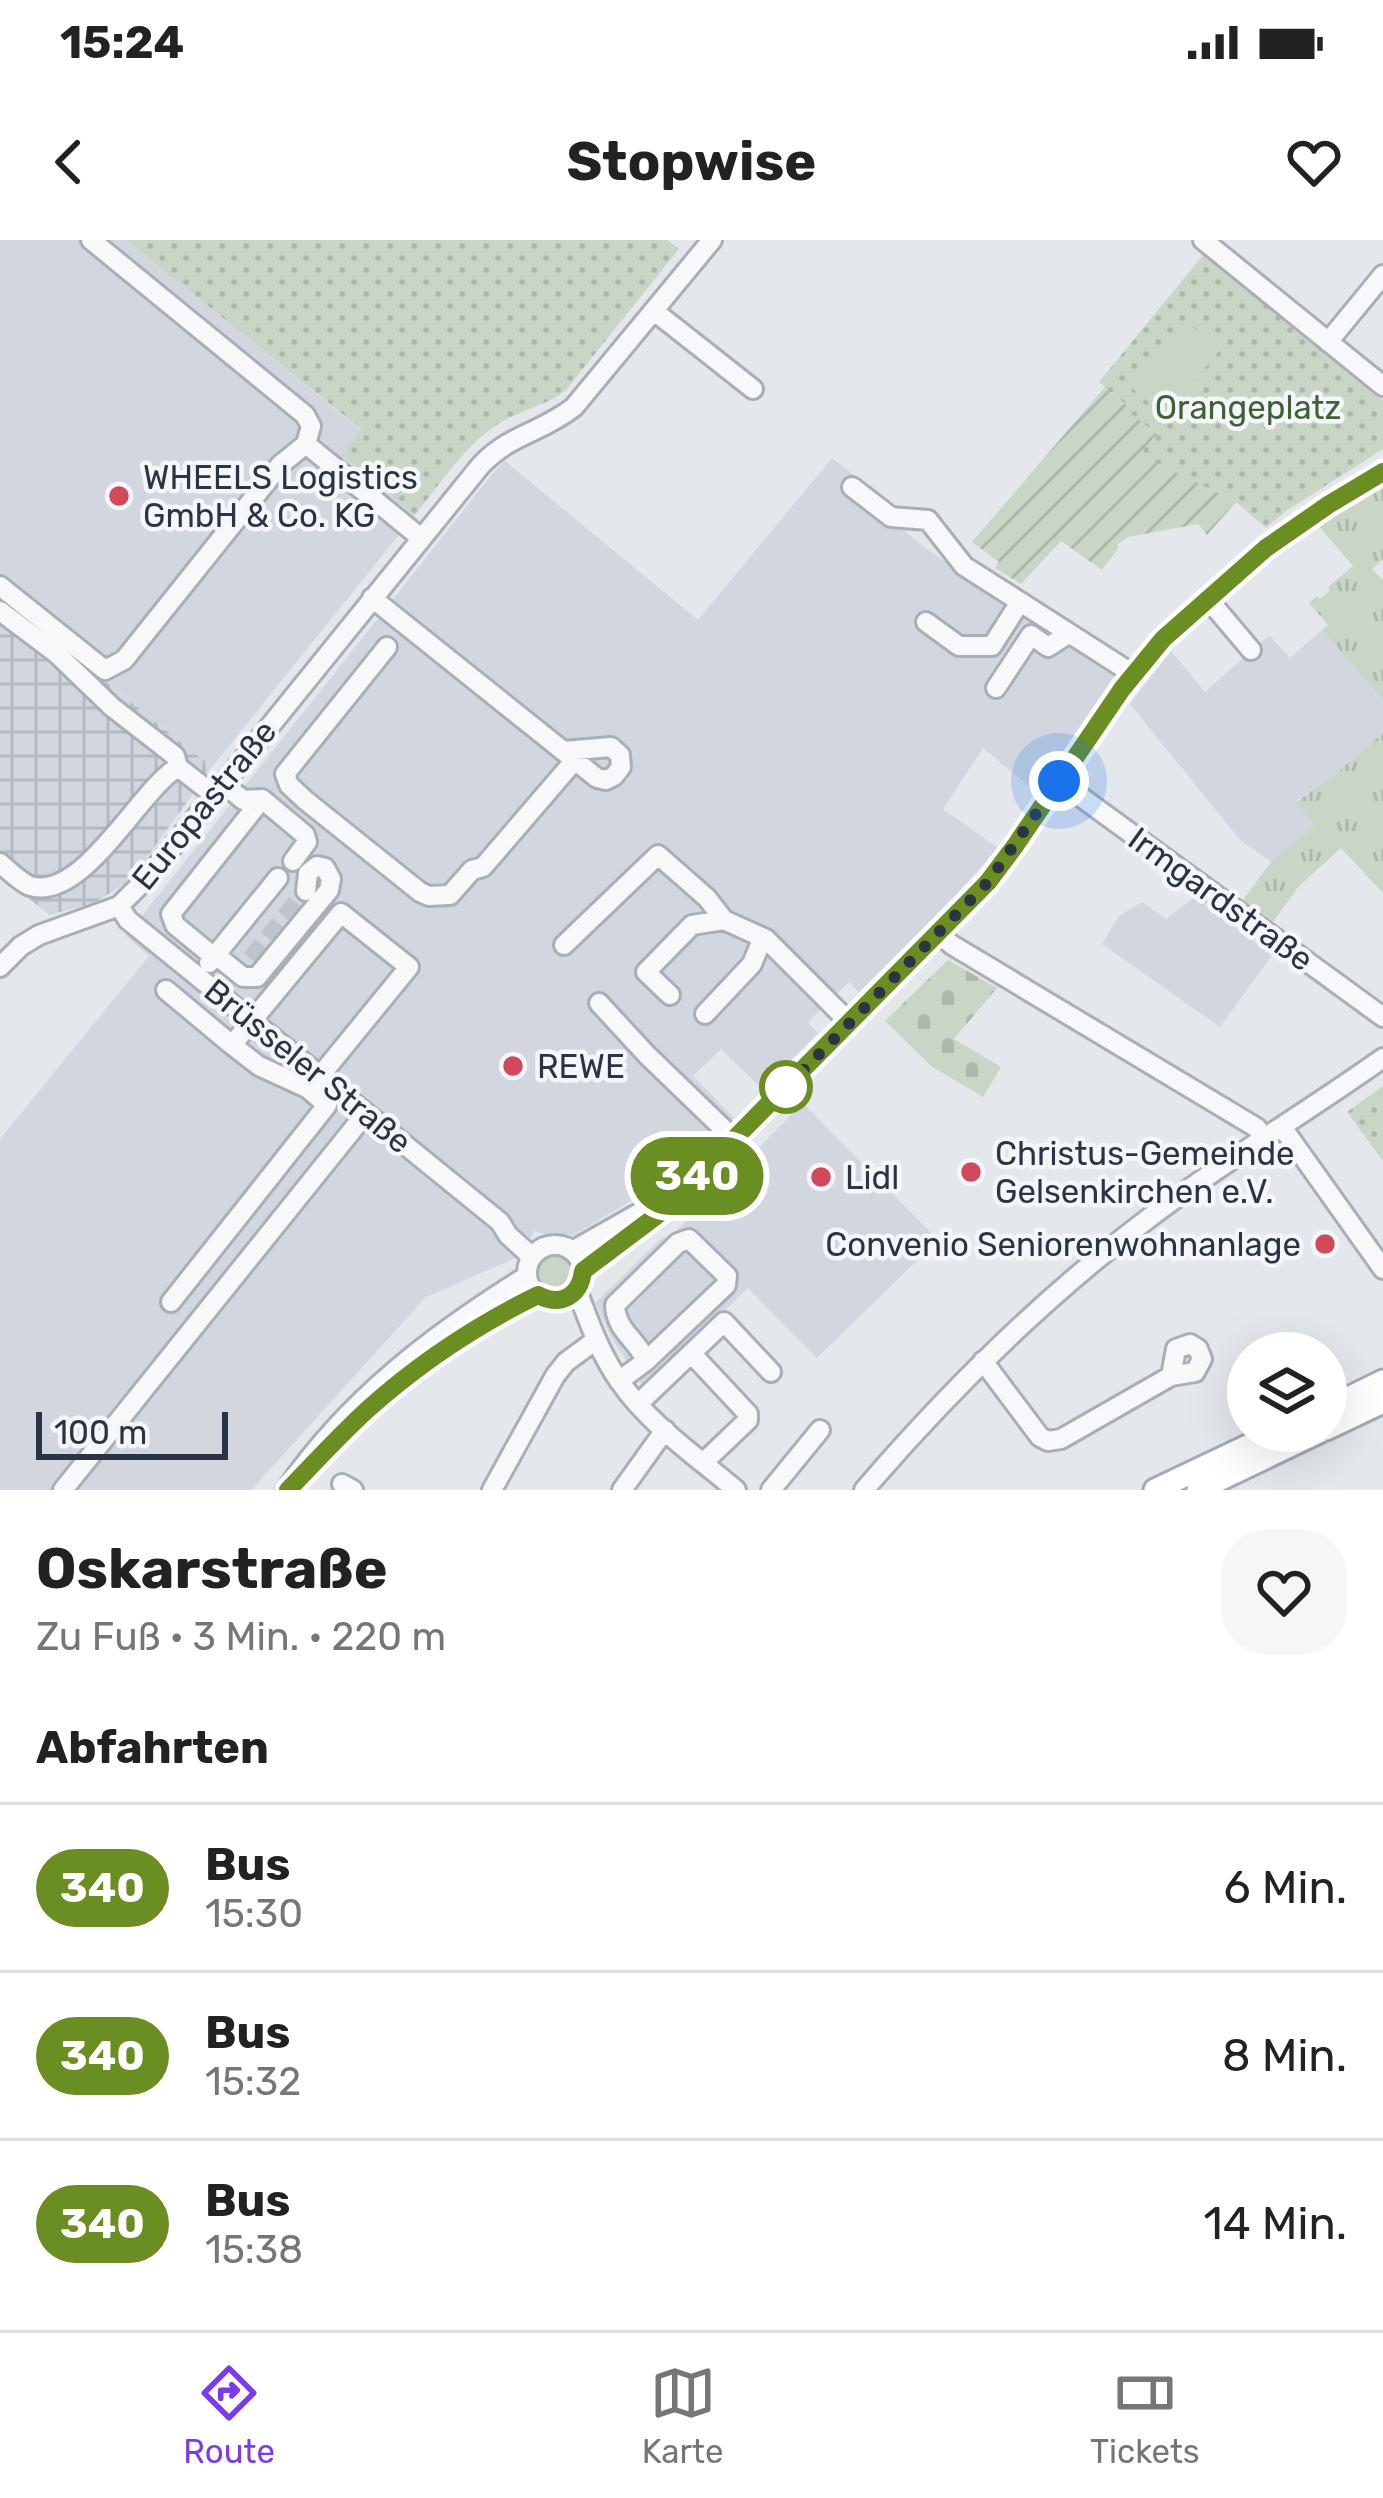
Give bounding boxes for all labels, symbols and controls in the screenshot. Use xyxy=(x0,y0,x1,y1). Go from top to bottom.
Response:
text: 15:24 xyxy=(60,16,184,69)
icon: back xyxy=(36,129,102,195)
icon: heart xyxy=(1281,129,1347,195)
text: Stopwise xyxy=(567,130,816,194)
park label: Orangeplatz xyxy=(1155,388,1341,427)
place label: WHEELS Logistics GmbH & Co. KG xyxy=(143,458,418,535)
marker: WHEELS Logistics GmbH & Co. KG xyxy=(106,483,132,509)
street label: Europastraße xyxy=(124,712,284,898)
your location xyxy=(1029,751,1089,811)
street label: Irmgardstraße xyxy=(1121,819,1321,979)
street label: Brüsseler Straße xyxy=(197,971,419,1161)
place label: REWE xyxy=(537,1047,625,1086)
marker: REWE xyxy=(500,1053,526,1079)
unlabelled marker xyxy=(761,1062,811,1112)
place label: Christus-Gemeinde Gelsenkirchen e.V. xyxy=(995,1134,1295,1211)
line badge: 340 xyxy=(628,1137,766,1215)
text: 340 xyxy=(655,1151,739,1201)
place label: Lidl xyxy=(845,1158,899,1197)
marker: Christus-Gemeinde Gelsenkirchen e.V. xyxy=(958,1159,984,1185)
marker: Lidl xyxy=(808,1164,834,1190)
place label: Convenio Seniorenwohnanlage xyxy=(825,1225,1301,1264)
marker: Convenio Seniorenwohnanlage xyxy=(1312,1231,1338,1257)
map controls xyxy=(1227,1332,1347,1452)
button: layers xyxy=(1227,1332,1347,1452)
scale bar xyxy=(36,1406,228,1459)
text: 100 m xyxy=(54,1413,147,1452)
button: heart xyxy=(1221,1529,1347,1655)
text: Oskarstraße xyxy=(36,1535,388,1602)
text: Zu Fuß · 3 Min. · 220 m xyxy=(36,1614,446,1660)
text: Abfahrten xyxy=(36,1721,269,1774)
text: Bus xyxy=(205,1838,290,1891)
text: 6 Min. xyxy=(1224,1861,1347,1914)
text: 340 xyxy=(60,1863,145,1913)
text: 15:30 xyxy=(205,1891,303,1937)
text: Bus xyxy=(205,2006,290,2059)
text: 8 Min. xyxy=(1222,2029,1347,2082)
text: 340 xyxy=(60,2031,145,2081)
text: 15:32 xyxy=(205,2059,301,2105)
text: Bus xyxy=(205,2174,290,2227)
text: 14 Min. xyxy=(1204,2197,1347,2250)
text: 340 xyxy=(60,2199,145,2249)
text: 15:38 xyxy=(205,2227,303,2273)
tab: Route xyxy=(183,2360,275,2471)
tab: Karte xyxy=(642,2360,723,2471)
tab: Tickets xyxy=(1090,2360,1200,2471)

